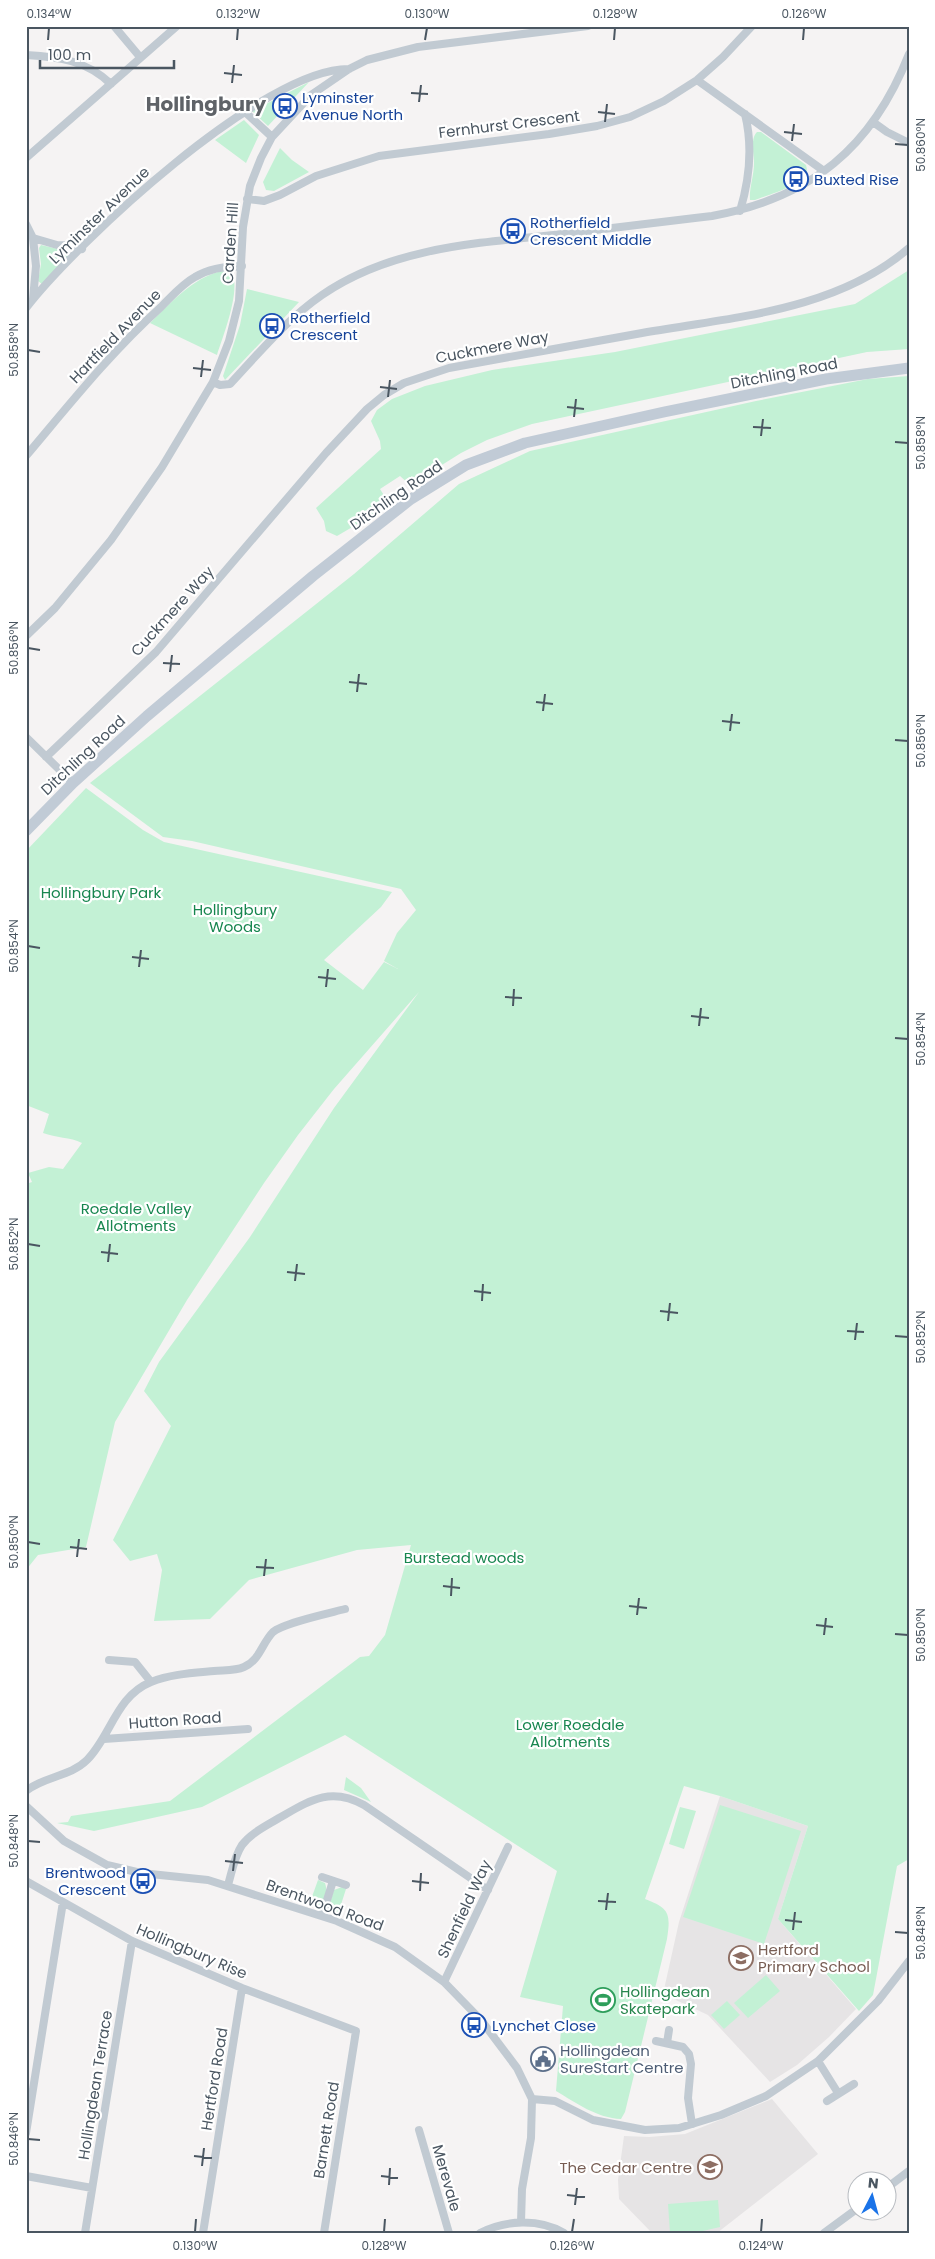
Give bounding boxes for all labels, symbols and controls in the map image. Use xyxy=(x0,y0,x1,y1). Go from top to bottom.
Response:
text: 0.134°W xyxy=(26,5,72,22)
text: 0.132°W xyxy=(216,5,261,22)
text: 0.130°W xyxy=(404,5,450,22)
text: 0.128°W xyxy=(592,5,638,22)
text: 0.126°W xyxy=(781,5,827,22)
scale bar xyxy=(40,38,174,70)
text: 100 m xyxy=(48,44,91,65)
place label: Lyminster Avenue North xyxy=(302,87,403,125)
district label: Hollingbury xyxy=(146,90,267,118)
bus stop icon: Lyminster Avenue North xyxy=(272,93,298,119)
street label: Fernhurst Crescent xyxy=(437,105,581,143)
text: 50.860°N xyxy=(912,118,929,172)
street label: Lyminster Avenue xyxy=(44,162,154,268)
bus stop icon: Buxted Rise xyxy=(783,166,809,192)
place label: Buxted Rise xyxy=(814,169,899,190)
street label: Carden Hill xyxy=(217,201,243,285)
place label: Rotherfield Crescent Middle xyxy=(530,212,652,250)
bus stop icon: Rotherfield Crescent Middle xyxy=(500,218,526,244)
street label: Hartfield Avenue xyxy=(64,284,166,388)
place label: Rotherfield Crescent xyxy=(290,307,370,345)
bus stop icon: Rotherfield Crescent xyxy=(259,313,285,339)
text: 50.858°N xyxy=(5,323,22,377)
street label: Cuckmere Way xyxy=(434,326,551,368)
street label: Ditchling Road xyxy=(729,352,839,394)
text: 50.858°N xyxy=(912,416,929,470)
street label: Ditchling Road xyxy=(346,455,446,535)
street label: Cuckmere Way xyxy=(126,561,219,661)
text: 50.856°N xyxy=(5,621,22,675)
street label: Ditchling Road xyxy=(36,710,130,800)
text: 50.856°N xyxy=(912,714,929,768)
park label: Hollingbury Park xyxy=(41,882,162,903)
park label: Hollingbury Woods xyxy=(193,899,278,937)
text: 50.854°N xyxy=(5,919,22,973)
text: 50.854°N xyxy=(912,1012,929,1066)
park label: Roedale Valley Allotments xyxy=(81,1198,192,1236)
text: 50.852°N xyxy=(5,1218,22,1270)
text: 50.852°N xyxy=(912,1311,929,1363)
text: 50.850°N xyxy=(5,1515,22,1569)
park label: Burstead woods xyxy=(404,1547,525,1568)
text: 50.850°N xyxy=(912,1608,929,1662)
street label: Hutton Road xyxy=(128,1706,222,1734)
park label: Lower Roedale Allotments xyxy=(516,1714,624,1752)
text: 50.848°N xyxy=(5,1814,22,1868)
street label: Shenfield Way xyxy=(432,1856,496,1962)
place label: Brentwood Crescent xyxy=(45,1862,126,1900)
bus stop icon: Brentwood Crescent xyxy=(130,1868,156,1894)
street label: Brentwood Road xyxy=(263,1874,387,1936)
text: 50.848°N xyxy=(912,1906,929,1960)
street label: Hollingbury Rise xyxy=(133,1918,251,1984)
place label: Hertford Primary School xyxy=(758,1939,870,1977)
school or university icon: Hertford Primary School xyxy=(728,1945,754,1971)
place label: Hollingdean Skatepark xyxy=(620,1981,710,2019)
sports icon: Hollingdean Skatepark xyxy=(590,1987,616,2013)
street label: Hollingdean Terrace xyxy=(73,2009,117,2161)
bus stop icon: Lynchet Close xyxy=(461,2012,487,2038)
place label: Lynchet Close xyxy=(492,2015,596,2036)
street label: Hertford Road xyxy=(195,2026,233,2132)
place label: Hollingdean SureStart Centre xyxy=(560,2040,684,2078)
public building icon: Hollingdean SureStart Centre xyxy=(530,2046,556,2072)
street label: Barnett Road xyxy=(308,2080,344,2180)
text: 50.846°N xyxy=(5,2112,22,2166)
street label: Merevale xyxy=(427,2142,467,2214)
school or university icon: The Cedar Centre xyxy=(697,2154,723,2180)
place label: The Cedar Centre xyxy=(559,2157,692,2178)
north arrow xyxy=(848,2172,898,2222)
text: N xyxy=(867,2173,880,2194)
text: 0.130°W xyxy=(172,2237,218,2254)
text: 0.128°W xyxy=(361,2237,407,2254)
text: 0.126°W xyxy=(549,2237,595,2254)
text: 0.124°W xyxy=(739,2237,784,2254)

